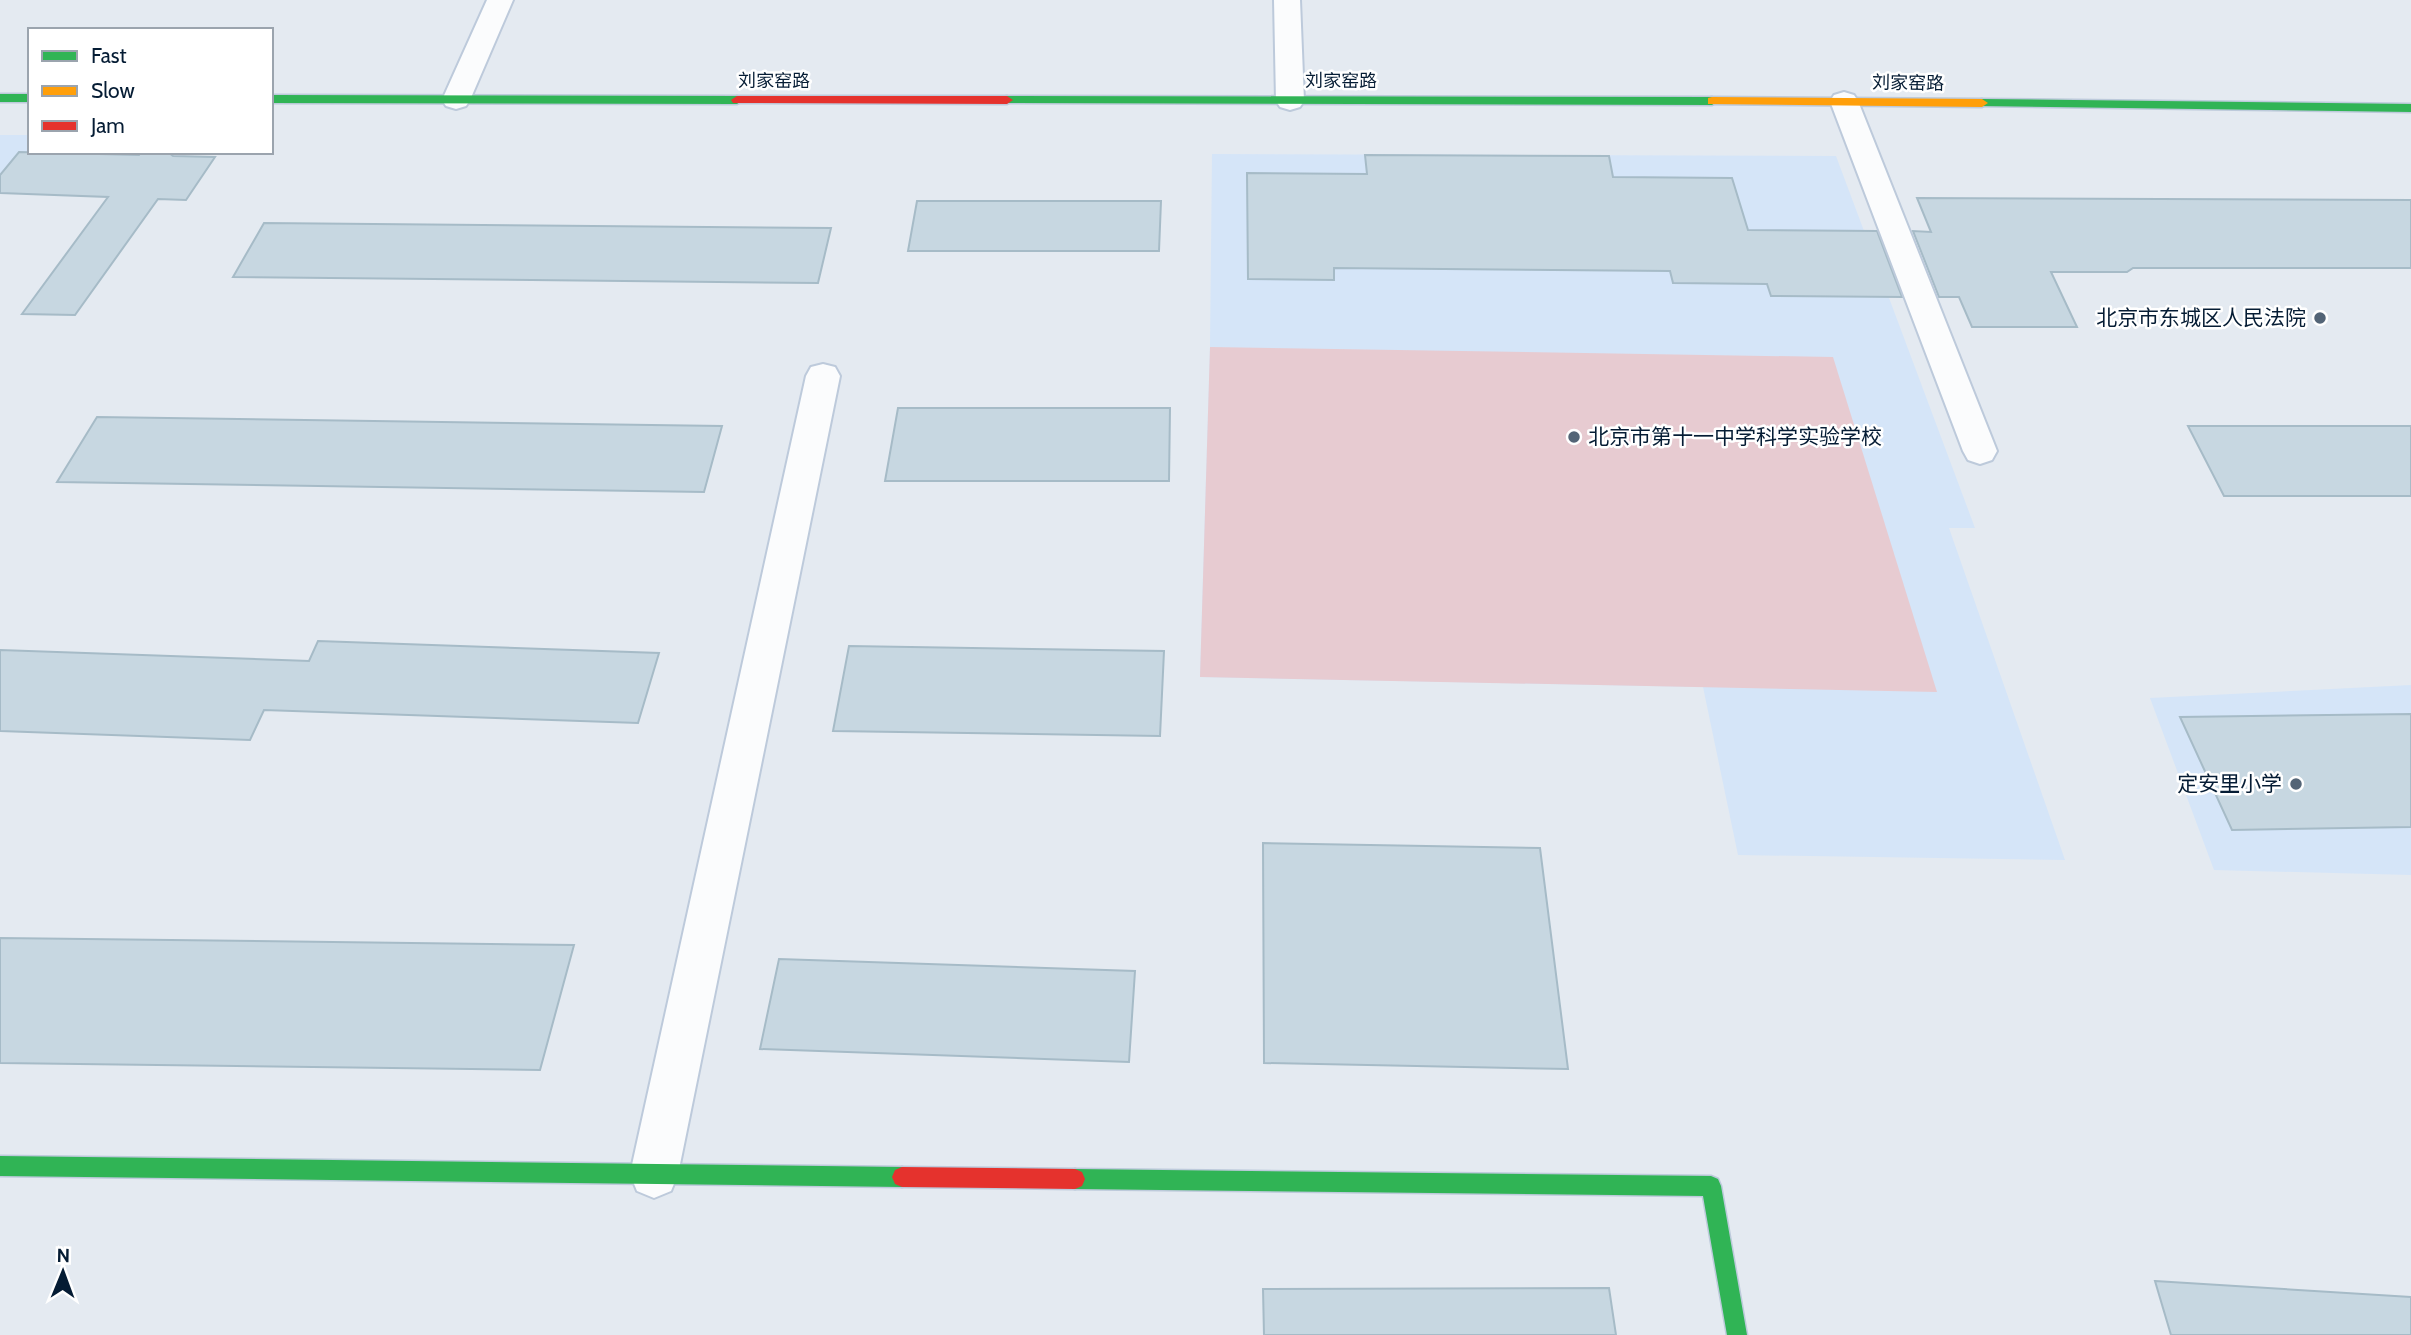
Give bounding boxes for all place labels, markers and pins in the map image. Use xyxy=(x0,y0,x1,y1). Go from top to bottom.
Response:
place label: 北京市东城区人民法院 xyxy=(2096,305,2306,330)
marker: 北京市东城区人民法院 xyxy=(2312,310,2328,326)
place label: 北京市第十一中学科学实验学校 xyxy=(1588,424,1882,449)
marker: 北京市第十一中学科学实验学校 xyxy=(1566,429,1582,445)
place label: 定安里小学 xyxy=(2177,771,2282,796)
marker: 定安里小学 xyxy=(2288,776,2304,792)

